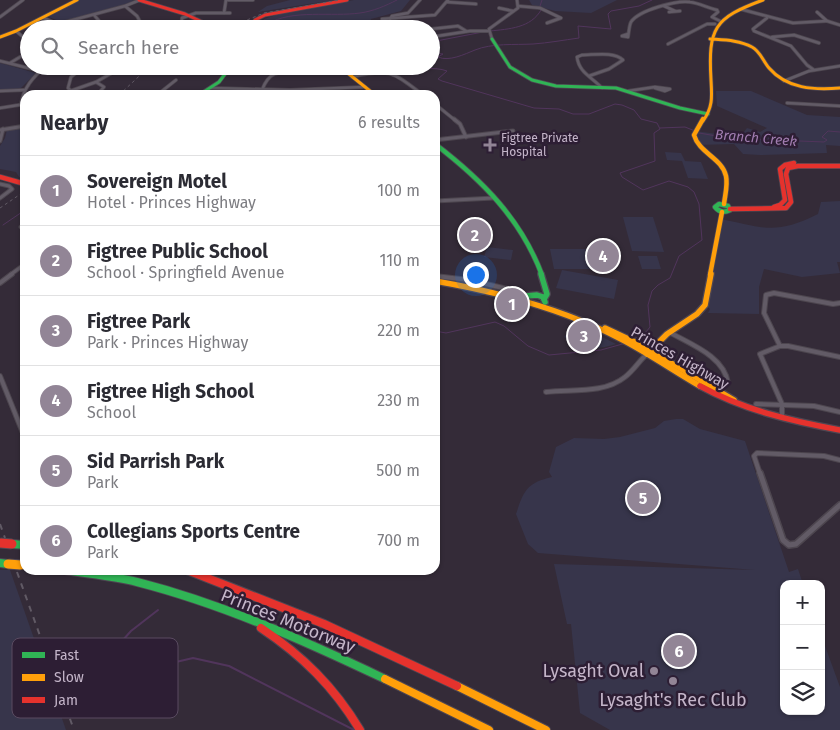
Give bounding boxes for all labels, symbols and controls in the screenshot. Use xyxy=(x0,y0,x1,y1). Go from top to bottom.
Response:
search box xyxy=(20,20,440,75)
icon: search xyxy=(38,34,66,62)
text: Search here xyxy=(78,36,179,59)
text: Nearby xyxy=(40,110,108,136)
text: 6 results xyxy=(358,113,420,132)
water label: Branch Creek xyxy=(714,126,798,150)
place label: Figtree Private Hospital xyxy=(501,131,579,159)
marker: Figtree Private Hospital xyxy=(483,138,497,152)
text: Sovereign Motel xyxy=(87,170,227,193)
text: 1 xyxy=(52,181,60,200)
text: 100 m xyxy=(377,181,420,200)
text: Hotel · Princes Highway xyxy=(87,193,256,212)
pin: 2 xyxy=(459,216,491,254)
pin: 4 xyxy=(587,237,619,275)
text: Figtree Public School xyxy=(87,240,268,263)
text: 2 xyxy=(52,251,60,270)
text: 110 m xyxy=(379,251,420,270)
your location xyxy=(463,262,489,288)
text: School · Springfield Avenue xyxy=(87,263,285,282)
pin: 1 xyxy=(496,285,528,323)
text: Figtree Park xyxy=(87,310,190,333)
pin: 3 xyxy=(568,317,600,355)
text: 3 xyxy=(52,321,60,340)
text: 220 m xyxy=(377,321,420,340)
street label: Princes Highway xyxy=(628,323,733,394)
text: Park · Princes Highway xyxy=(87,333,248,352)
text: Figtree High School xyxy=(87,380,254,403)
text: 4 xyxy=(51,391,61,410)
text: 230 m xyxy=(377,391,420,410)
text: School xyxy=(87,403,136,422)
text: Sid Parrish Park xyxy=(87,450,224,473)
text: 5 xyxy=(52,461,60,480)
text: 500 m xyxy=(376,461,420,480)
text: Park xyxy=(87,473,119,492)
pin: 5 xyxy=(627,479,659,517)
text: Collegians Sports Centre xyxy=(87,520,300,543)
text: 6 xyxy=(51,531,61,550)
text: 700 m xyxy=(377,531,420,550)
text: Park xyxy=(87,543,119,562)
map controls xyxy=(780,580,825,715)
button: + xyxy=(780,580,825,625)
street label: Princes Motorway xyxy=(218,584,359,658)
button: − xyxy=(780,625,825,670)
pin: 6 xyxy=(663,632,695,670)
legend xyxy=(12,638,178,718)
text: Fast xyxy=(54,647,80,664)
place label: Lysaght Oval xyxy=(543,660,644,682)
marker: Lysaght Oval xyxy=(648,665,660,677)
text: Slow xyxy=(54,669,84,686)
button: layers xyxy=(780,670,825,715)
marker: Lysaght's Rec Club xyxy=(667,675,679,687)
place label: Lysaght's Rec Club xyxy=(599,689,747,711)
text: Jam xyxy=(54,692,78,709)

